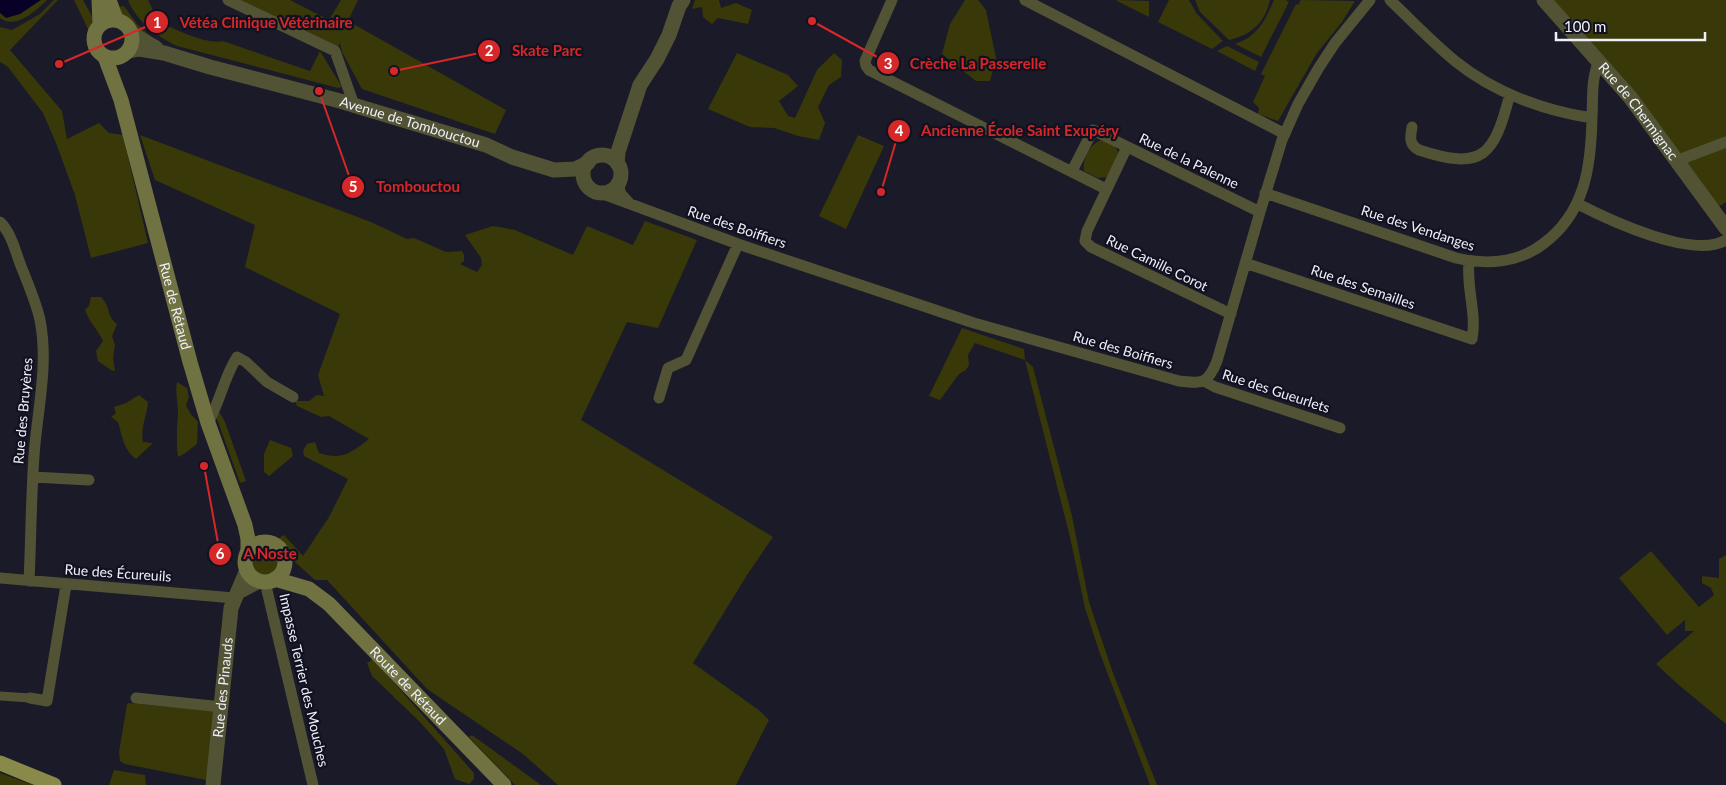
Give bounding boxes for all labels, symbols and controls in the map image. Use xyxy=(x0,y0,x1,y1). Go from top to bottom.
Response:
callout: Vétéa Clinique Vétérinaire xyxy=(144,7,363,37)
scale bar xyxy=(1556,10,1705,42)
text: 1 xyxy=(153,13,161,31)
text: Vétéa Clinique Vétérinaire xyxy=(178,13,353,31)
text: 100 m xyxy=(1564,17,1606,35)
callout: Skate Parc xyxy=(477,36,592,66)
text: 2 xyxy=(485,41,494,59)
text: Skate Parc xyxy=(512,41,582,59)
callout: Crèche La Passerelle xyxy=(875,48,1056,78)
text: 3 xyxy=(884,54,892,72)
text: Crèche La Passerelle xyxy=(910,54,1046,72)
street label: Rue de Chermignac xyxy=(1595,59,1682,163)
street label: Avenue de Tombouctou xyxy=(338,92,482,151)
callout: Ancienne École Saint Exupéry xyxy=(887,116,1129,146)
text: 4 xyxy=(895,121,904,139)
text: Ancienne École Saint Exupéry xyxy=(920,121,1119,139)
street label: Rue de la Palenne xyxy=(1137,129,1242,192)
callout: Tombouctou xyxy=(341,172,469,202)
text: 5 xyxy=(349,177,357,195)
text: Tombouctou xyxy=(376,177,460,195)
street label: Rue des Vendanges xyxy=(1359,201,1477,254)
street label: Rue des Boiffiers xyxy=(686,202,789,251)
street label: Rue Camille Corot xyxy=(1104,231,1211,294)
street label: Rue de Rétaud xyxy=(156,261,195,351)
street label: Rue des Semailles xyxy=(1309,261,1417,312)
street label: Rue des Boiffiers xyxy=(1071,327,1175,372)
street label: Rue des Bruyères xyxy=(9,357,36,465)
street label: Rue des Gueurlets xyxy=(1220,365,1332,416)
callout: A Noste xyxy=(208,539,307,569)
text: 6 xyxy=(216,544,225,562)
text: A Noste xyxy=(242,544,297,562)
street label: Rue des Écureuils xyxy=(64,560,172,585)
street label: Impasse Terrier des Mouches xyxy=(276,592,333,768)
street label: Rue des Pinauds xyxy=(209,637,236,738)
street label: Route de Rétaud xyxy=(367,643,450,728)

